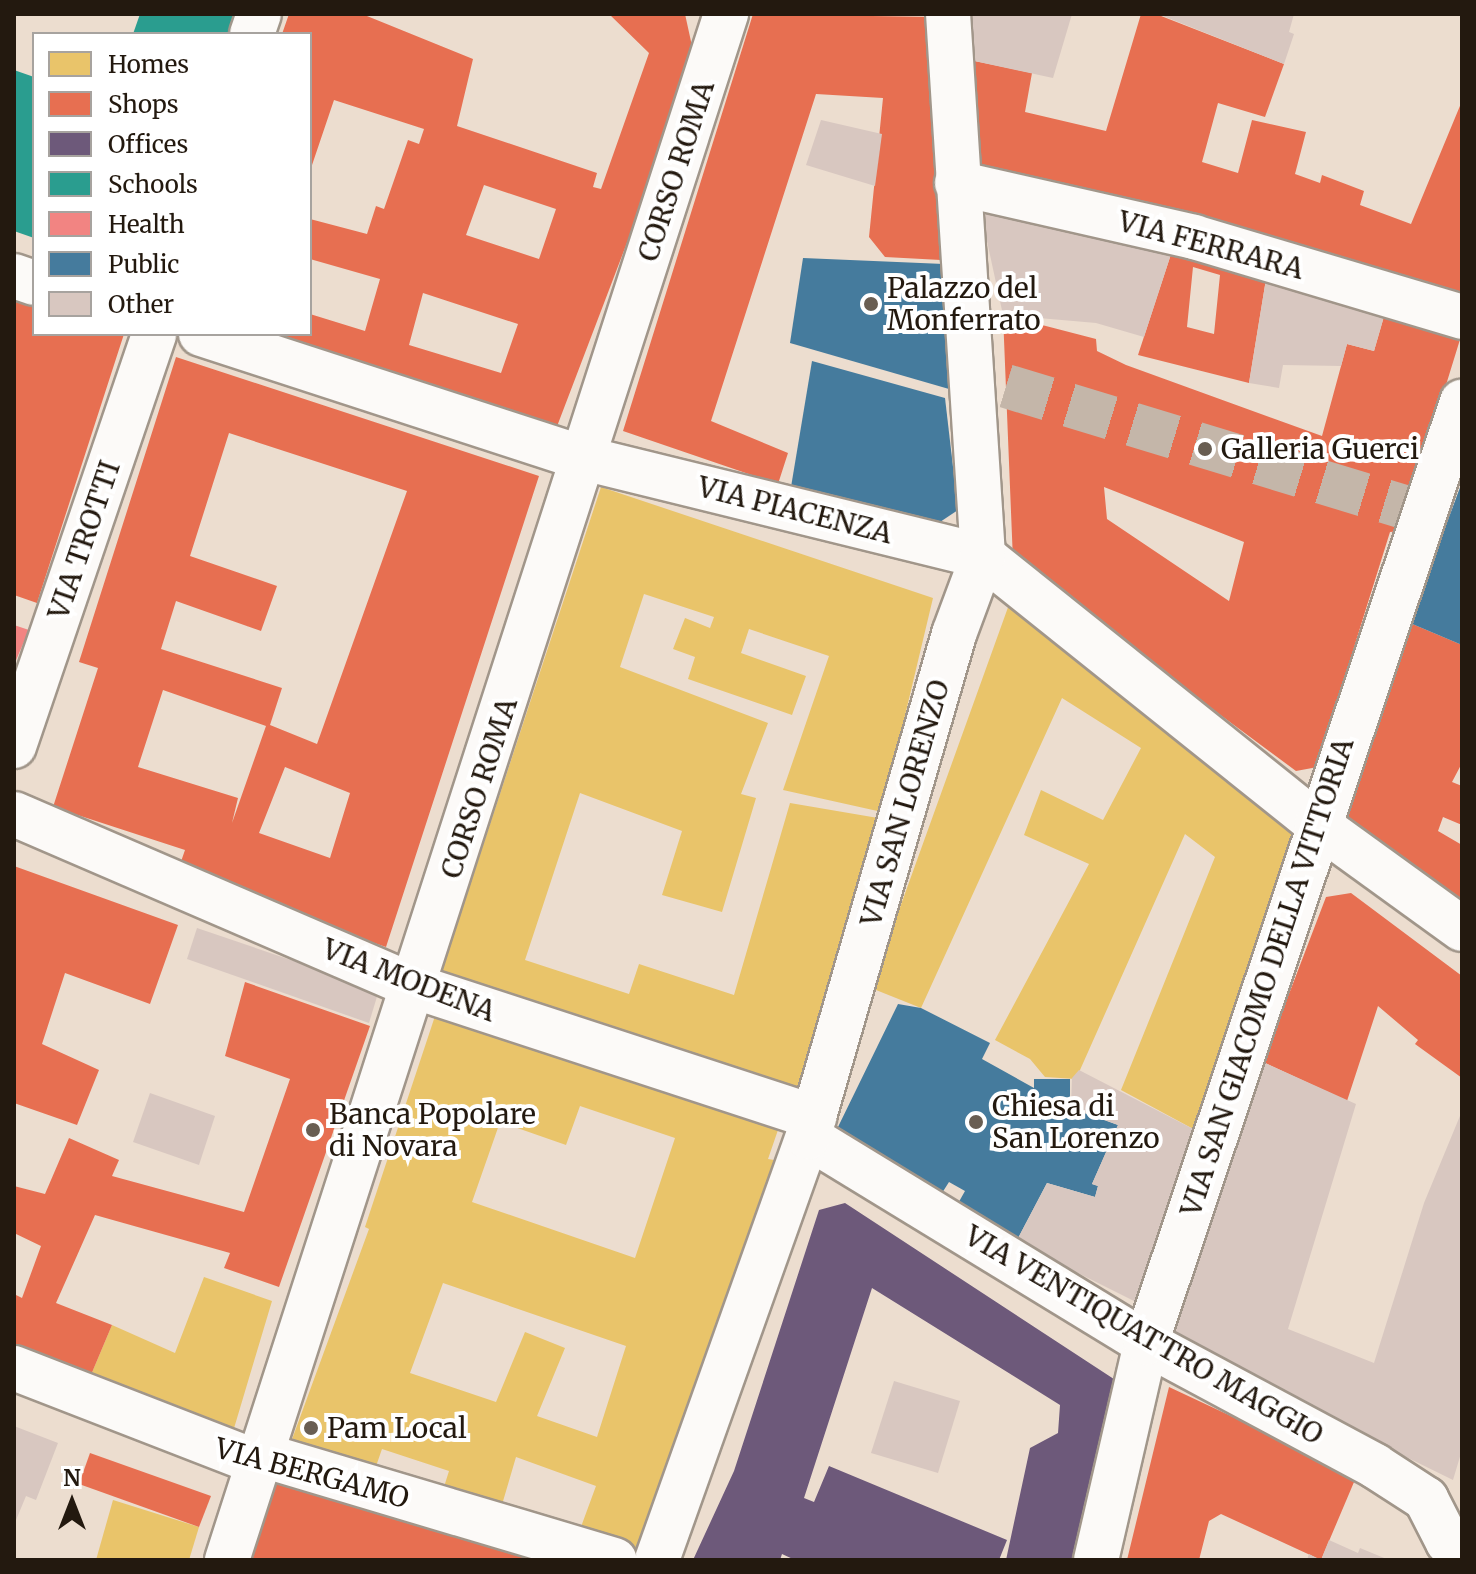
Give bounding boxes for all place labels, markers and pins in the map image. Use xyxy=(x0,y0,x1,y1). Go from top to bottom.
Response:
place label: Palazzo del Monferrato xyxy=(887,271,1041,337)
marker: Palazzo del Monferrato xyxy=(862,295,880,313)
place label: Galleria Guerci xyxy=(1221,432,1419,466)
marker: Galleria Guerci xyxy=(1196,440,1214,458)
place label: Chiesa di San Lorenzo xyxy=(992,1089,1160,1155)
place label: Banca Popolare di Novara xyxy=(329,1097,536,1163)
marker: Chiesa di San Lorenzo xyxy=(967,1113,985,1131)
marker: Banca Popolare di Novara xyxy=(304,1121,322,1139)
place label: Pam Local xyxy=(327,1411,467,1445)
marker: Pam Local xyxy=(302,1419,320,1437)

